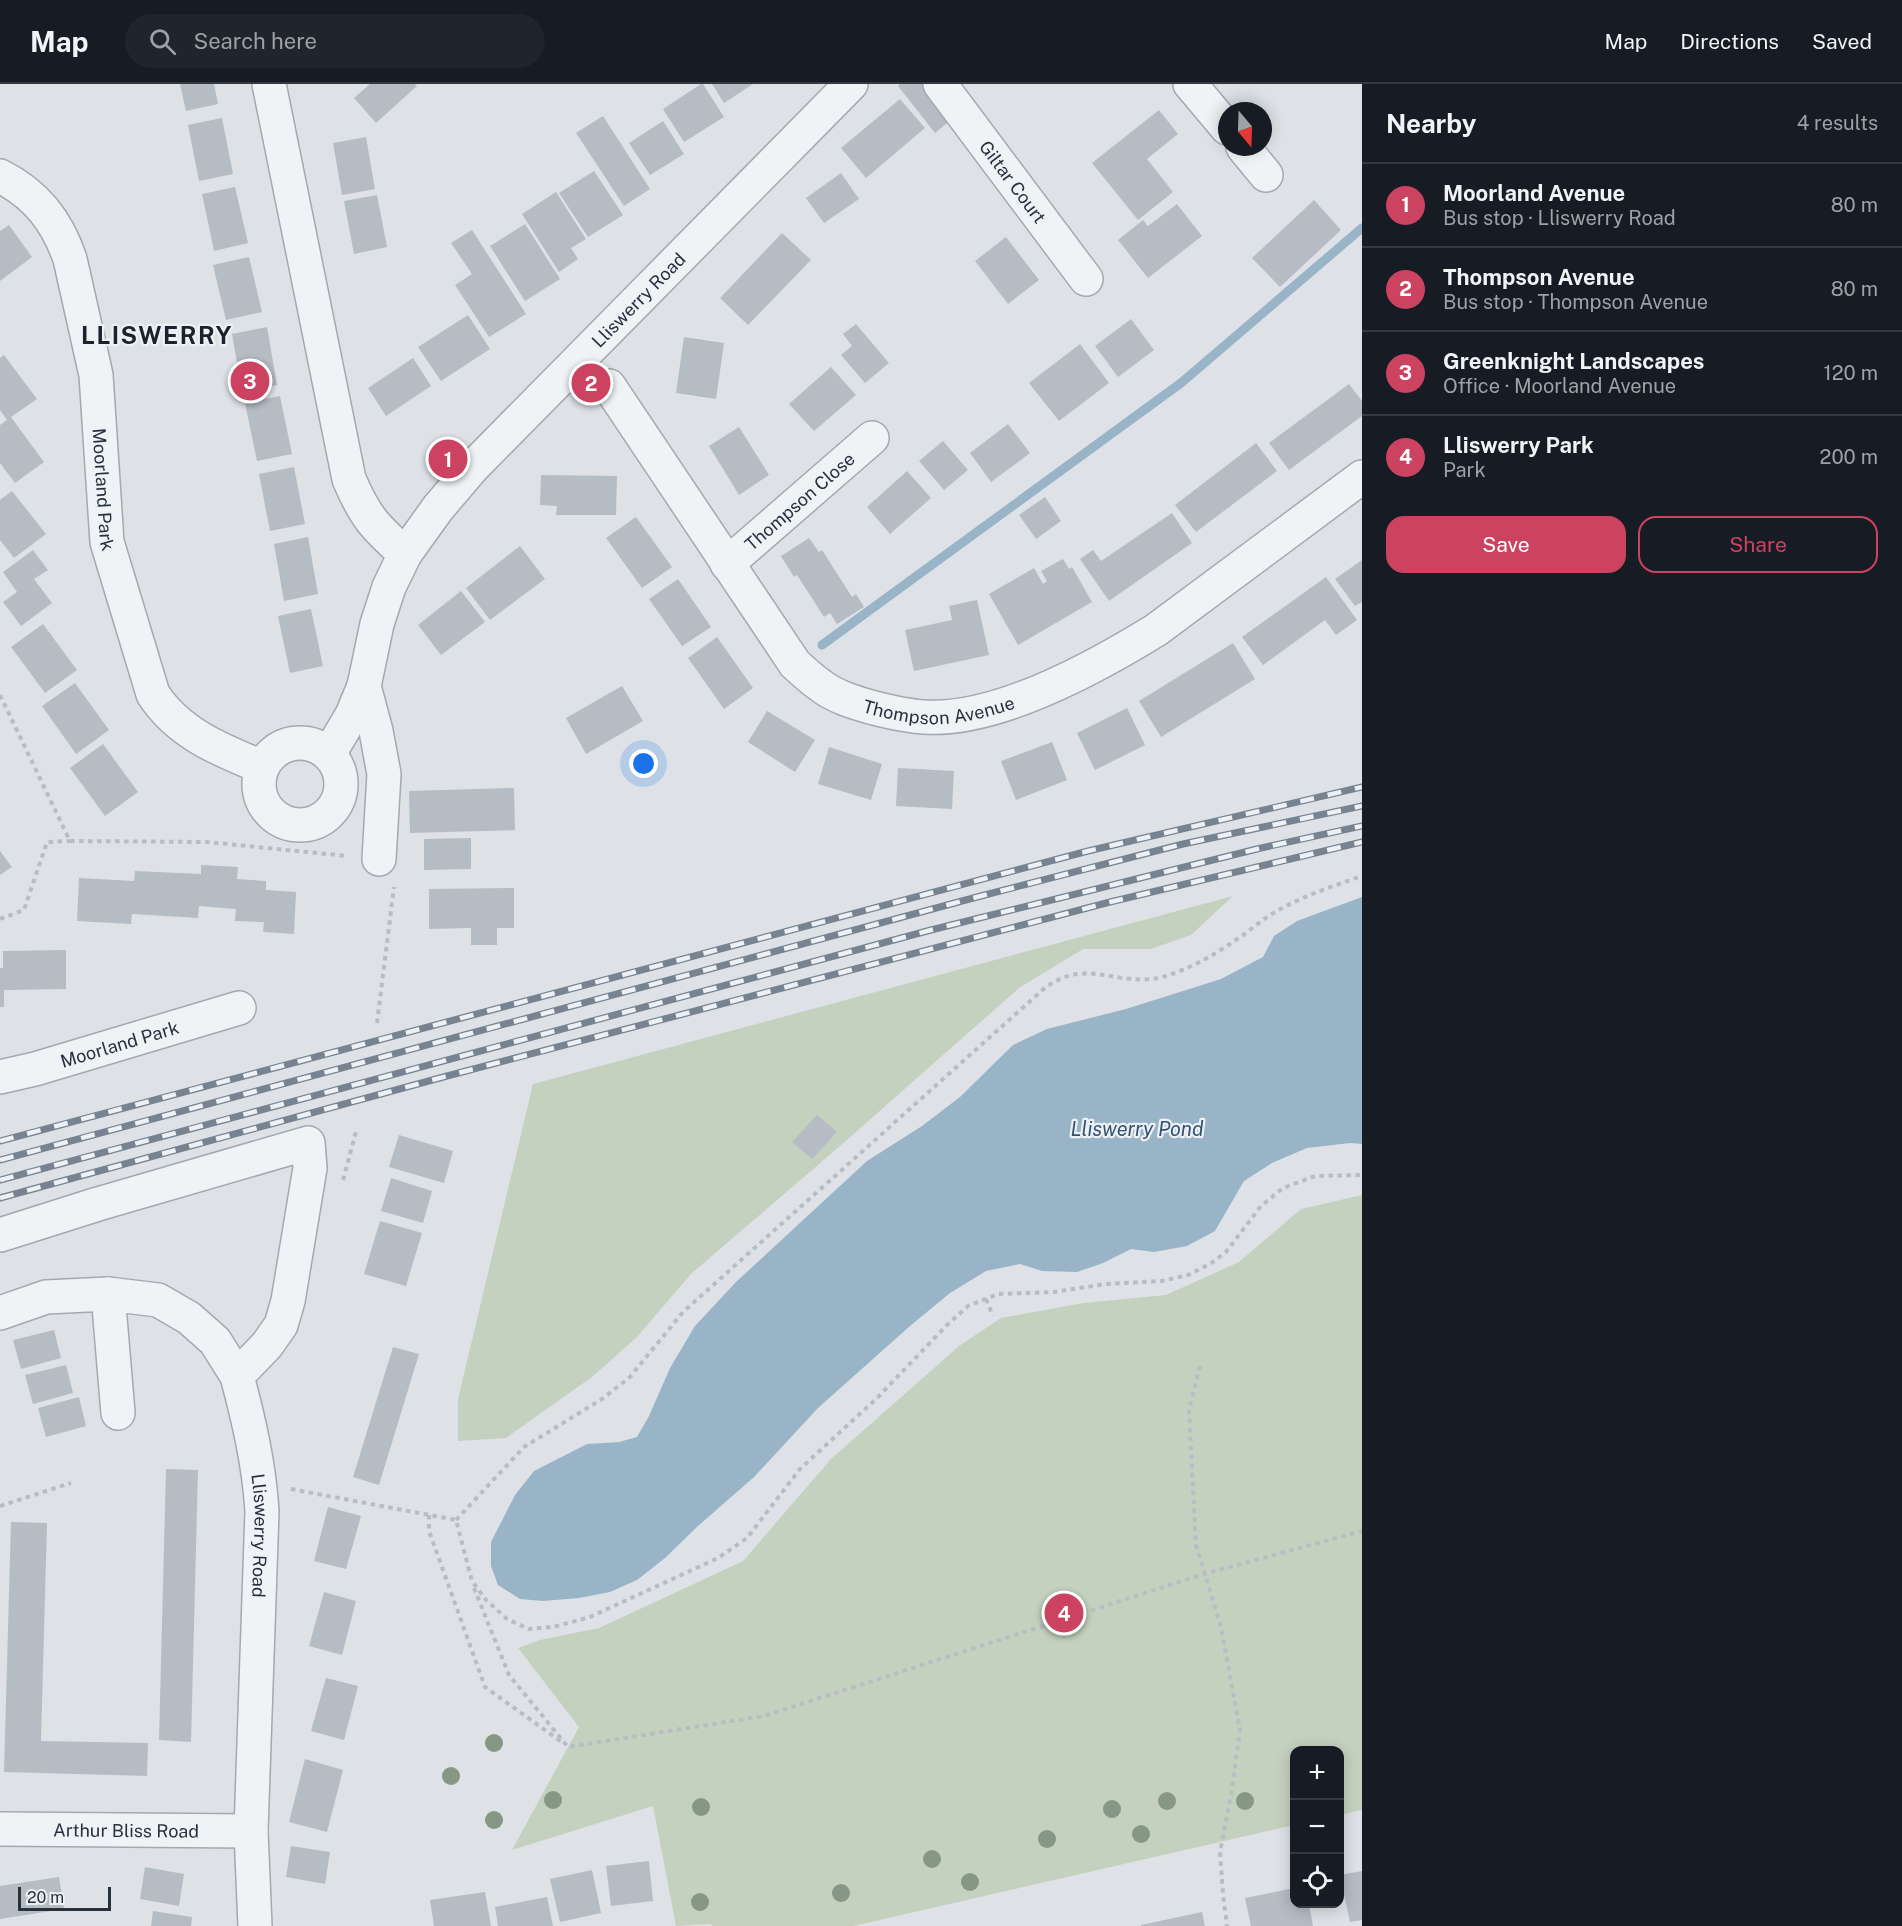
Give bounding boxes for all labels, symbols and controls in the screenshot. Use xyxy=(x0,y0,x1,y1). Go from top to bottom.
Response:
search box xyxy=(125,14,545,68)
text: Map xyxy=(30,25,89,58)
icon: search xyxy=(146,25,179,58)
text: Search here xyxy=(194,28,317,54)
text: Map xyxy=(1605,29,1647,54)
text: Directions xyxy=(1680,29,1779,54)
text: Saved xyxy=(1812,29,1872,54)
north arrow xyxy=(1218,102,1272,156)
text: Nearby xyxy=(1386,108,1476,139)
text: 4 results xyxy=(1797,111,1878,135)
street label: Giltar Court xyxy=(975,136,1051,227)
text: Moorland Avenue xyxy=(1443,180,1625,206)
text: 1 xyxy=(1401,193,1410,217)
text: 80 m xyxy=(1831,193,1878,217)
text: Bus stop · Lliswerry Road xyxy=(1443,206,1676,230)
street label: Lliswerry Road xyxy=(587,248,689,351)
text: Thompson Avenue xyxy=(1443,264,1635,290)
text: 2 xyxy=(1399,277,1412,301)
text: 80 m xyxy=(1831,277,1878,301)
text: Bus stop · Thompson Avenue xyxy=(1443,290,1708,314)
district label: LLISWERRY xyxy=(81,321,233,349)
text: Greenknight Landscapes xyxy=(1443,348,1704,374)
pin: 3 xyxy=(230,358,270,404)
pin: 2 xyxy=(572,360,610,406)
text: 3 xyxy=(1399,361,1412,385)
text: 120 m xyxy=(1824,361,1878,385)
text: Office · Moorland Avenue xyxy=(1443,374,1676,398)
street label: Moorland Park xyxy=(89,427,119,553)
text: Lliswerry Park xyxy=(1443,432,1594,458)
pin: 1 xyxy=(428,436,468,482)
text: 4 xyxy=(1399,445,1412,469)
text: 200 m xyxy=(1820,445,1878,469)
street label: Thompson Close xyxy=(740,448,859,554)
text: Park xyxy=(1443,458,1486,482)
button: Save xyxy=(1386,516,1626,573)
button: Share xyxy=(1638,516,1878,573)
street label: Thompson Avenue xyxy=(861,691,1017,728)
your location xyxy=(629,749,658,778)
street label: Moorland Park xyxy=(58,1016,181,1071)
water label: Lliswerry Pond xyxy=(1070,1117,1204,1141)
street label: Lliswerry Road xyxy=(248,1472,273,1598)
pin: 4 xyxy=(1044,1590,1084,1636)
map controls xyxy=(1290,1746,1344,1908)
button: + xyxy=(1290,1746,1344,1800)
button: − xyxy=(1290,1800,1344,1854)
street label: Arthur Bliss Road xyxy=(53,1819,199,1841)
button: locate xyxy=(1290,1854,1344,1908)
scale bar xyxy=(18,1884,111,1912)
text: 20 m xyxy=(27,1888,64,1907)

